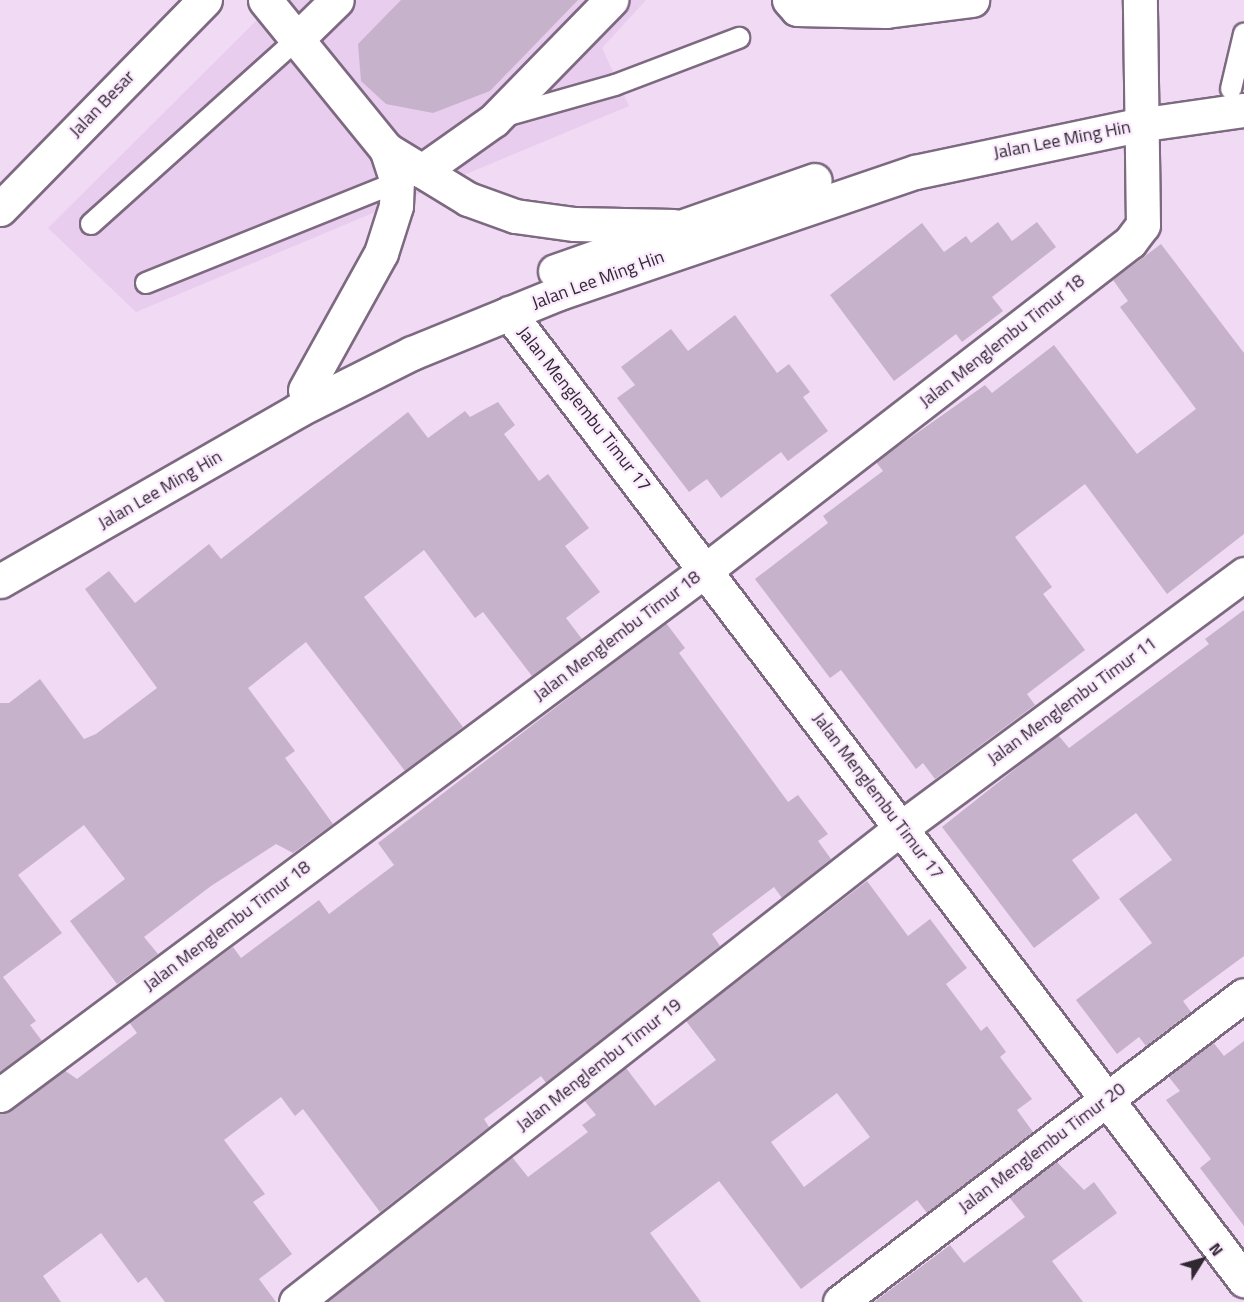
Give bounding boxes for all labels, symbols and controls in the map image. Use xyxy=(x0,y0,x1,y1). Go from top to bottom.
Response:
street label: Jalan Besar xyxy=(65,66,139,142)
street label: Jalan Lee Ming Hin xyxy=(992,116,1132,164)
street label: Jalan Lee Ming Hin xyxy=(529,246,667,314)
street label: Jalan Menglembu Timur 18 xyxy=(915,270,1089,412)
street label: Jalan Menglembu Timur 17 xyxy=(513,322,655,496)
street label: Jalan Lee Ming Hin xyxy=(94,446,226,534)
street label: Jalan Menglembu Timur 18 xyxy=(529,566,705,706)
street label: Jalan Menglembu Timur 11 xyxy=(983,632,1161,770)
street label: Jalan Menglembu Timur 17 xyxy=(808,708,948,884)
street label: Jalan Menglembu Timur 18 xyxy=(139,856,315,996)
street label: Jalan Menglembu Timur 19 xyxy=(512,994,686,1136)
street label: Jalan Menglembu Timur 20 xyxy=(954,1078,1130,1218)
north arrow xyxy=(1172,1230,1232,1290)
text: N xyxy=(1203,1238,1229,1261)

